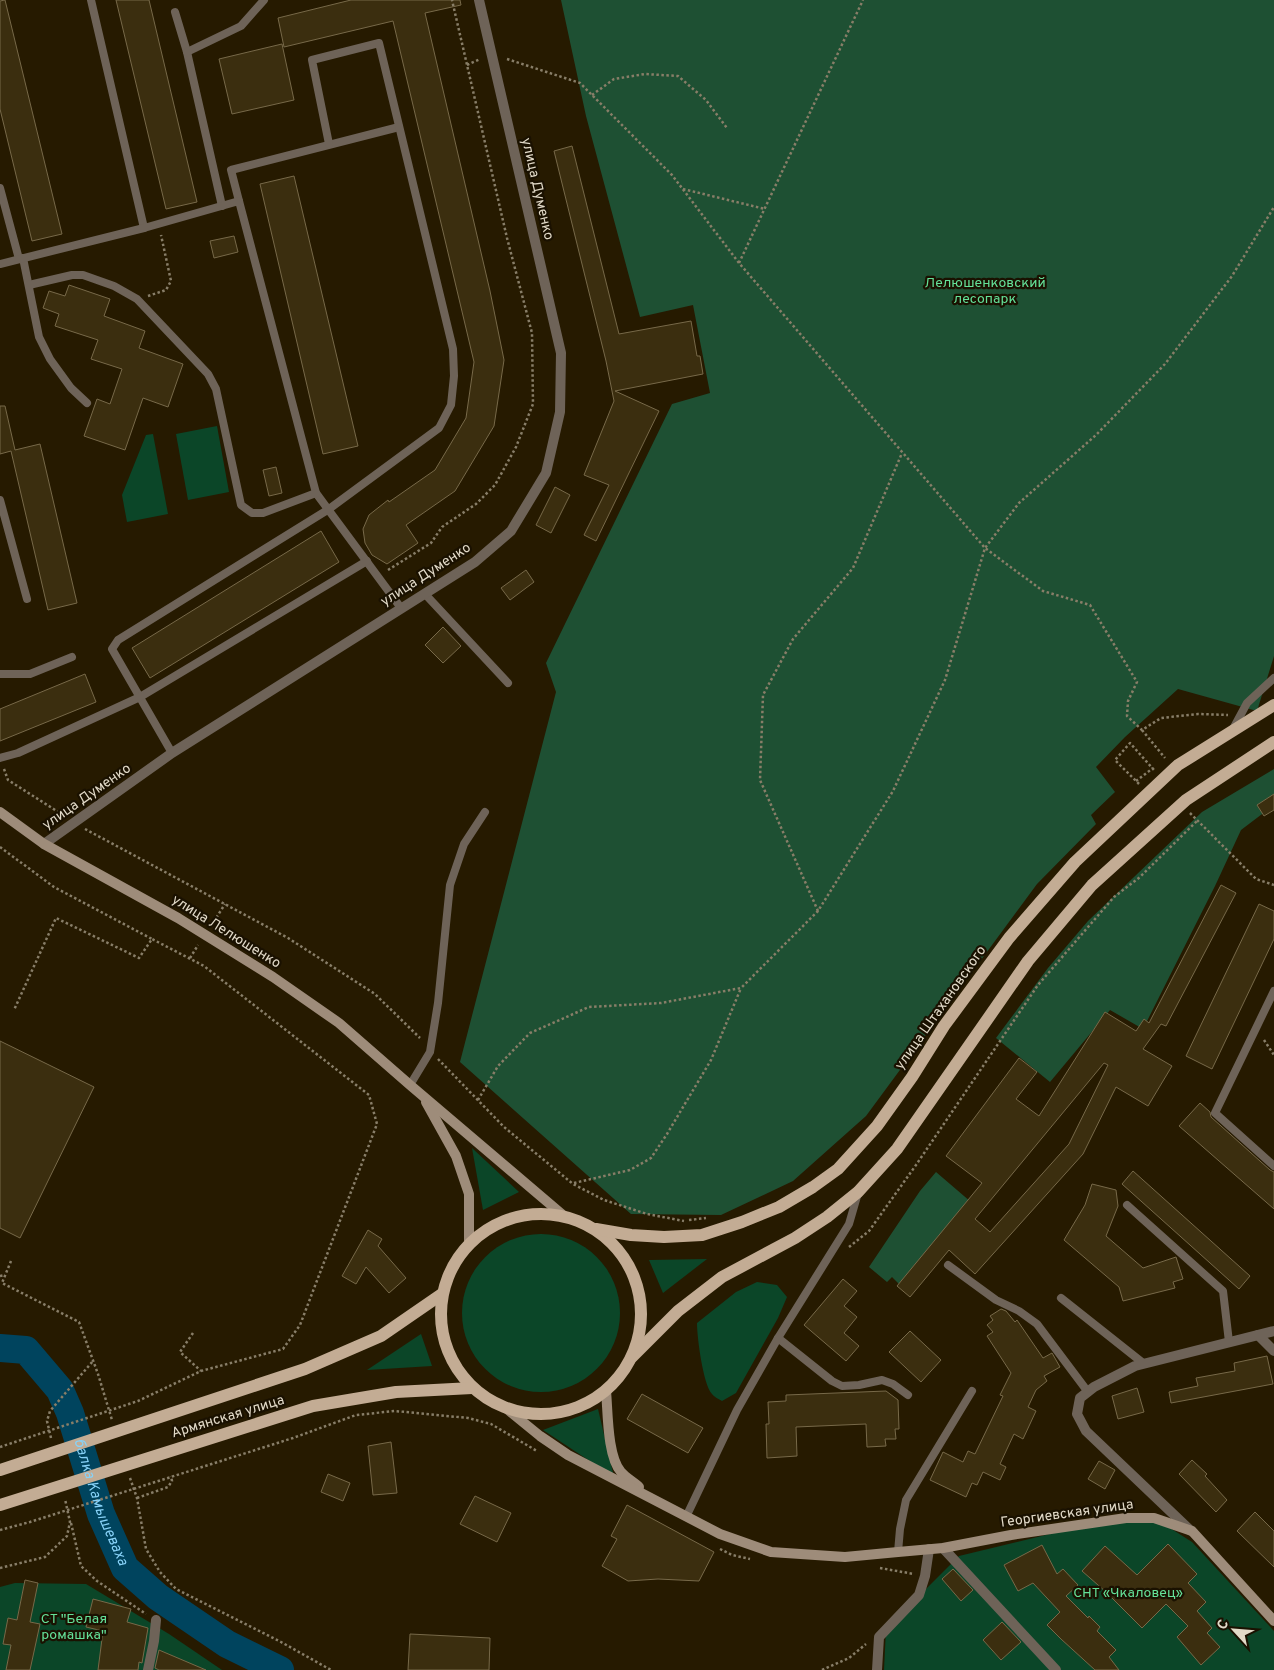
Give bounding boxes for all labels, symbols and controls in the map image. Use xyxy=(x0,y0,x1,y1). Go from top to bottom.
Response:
street label: улица Думенко xyxy=(517,136,557,242)
park label: Лелюшенковский лесопарк xyxy=(924,275,1046,308)
street label: улица Думенко xyxy=(378,539,475,611)
street label: улица Думенко xyxy=(39,760,135,834)
street label: улица Лелюшенко xyxy=(168,892,284,973)
street label: улица Штахановского xyxy=(892,943,990,1073)
street label: Армянская улица xyxy=(170,1392,286,1442)
water label: балка Камышеваха xyxy=(69,1436,132,1569)
street label: Георгиевская улица xyxy=(1000,1496,1134,1532)
park label: СНТ «Чкаловец» xyxy=(1073,1585,1183,1602)
north arrow xyxy=(1209,1605,1259,1655)
park label: СТ "Белая ромашка" xyxy=(41,1611,107,1644)
text: С xyxy=(1214,1617,1233,1633)

